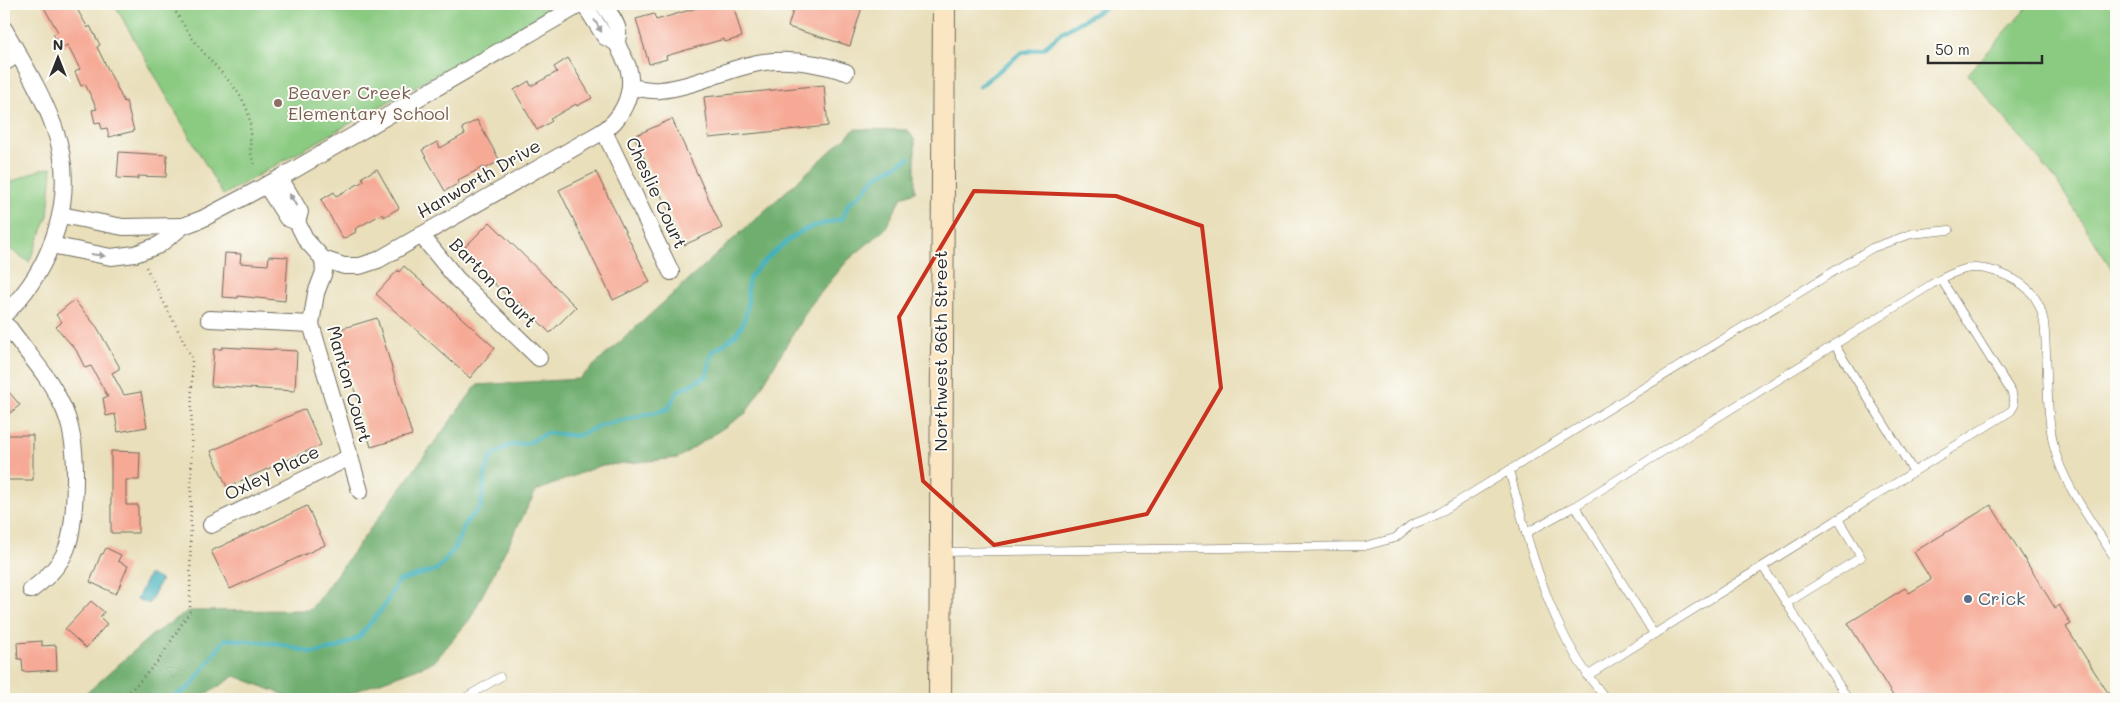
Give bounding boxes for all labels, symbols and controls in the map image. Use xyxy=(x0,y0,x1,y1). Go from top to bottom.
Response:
one-way arrow xyxy=(594,20,603,33)
north arrow xyxy=(32,32,82,82)
scale bar xyxy=(1928,32,2041,64)
text: N xyxy=(53,35,63,54)
text: 50 m xyxy=(1935,39,1970,59)
place label: Beaver Creek Elementary School xyxy=(288,80,450,125)
marker: Beaver Creek Elementary School xyxy=(272,97,284,109)
street label: Hanworth Drive xyxy=(412,133,545,223)
street label: Cheslie Court xyxy=(621,133,693,252)
one-way arrow xyxy=(289,192,297,207)
street label: Barton Court xyxy=(445,232,543,332)
street label: Northwest 86th Street xyxy=(928,250,952,452)
one-way arrow xyxy=(91,252,107,260)
street label: Manton Court xyxy=(322,323,378,445)
street label: Oxley Place xyxy=(220,439,323,505)
place label: Crick xyxy=(1978,586,2026,610)
marker: Crick xyxy=(1962,593,1974,605)

